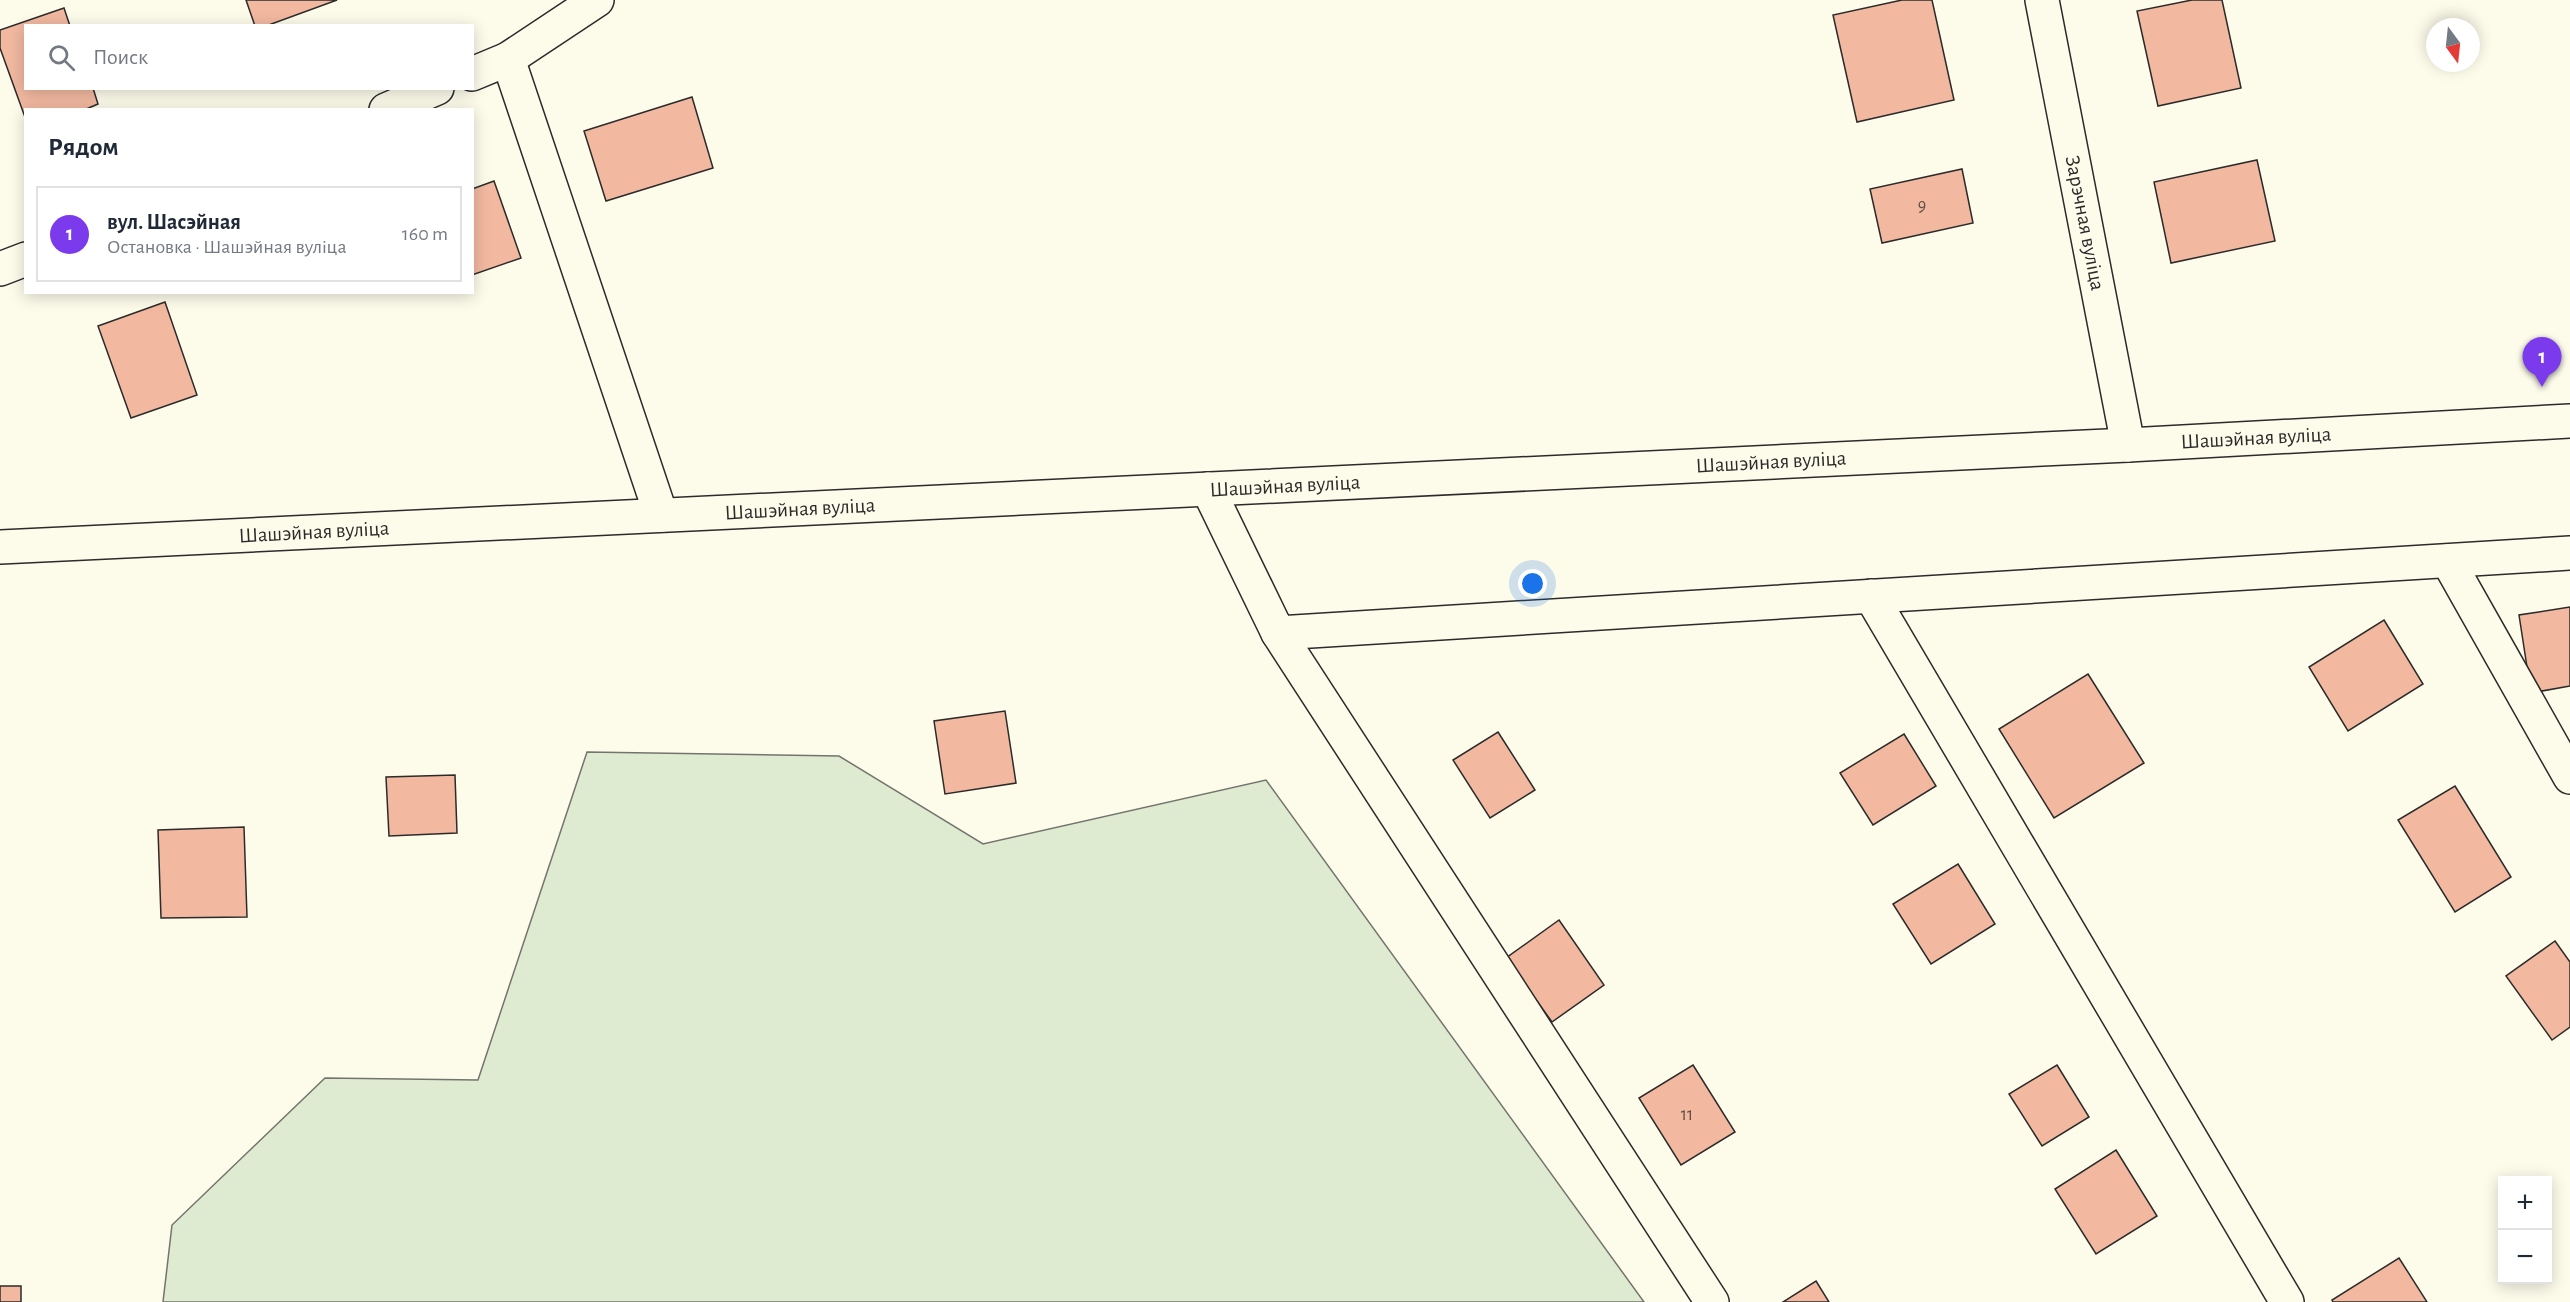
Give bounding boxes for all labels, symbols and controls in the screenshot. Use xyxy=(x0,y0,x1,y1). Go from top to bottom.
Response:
north arrow xyxy=(2426,18,2480,72)
search box xyxy=(24,24,474,90)
icon: search xyxy=(45,41,78,74)
text: Поиск xyxy=(93,46,148,68)
text: Рядом xyxy=(48,134,119,160)
street label: Зарэчная вуліца xyxy=(2062,154,2108,293)
house number: 9 xyxy=(1918,197,1926,215)
text: вул. Шасэйная xyxy=(107,211,241,233)
text: 1 xyxy=(66,224,73,244)
text: 160 m xyxy=(402,224,448,244)
text: Остановка · Шашэйная вуліца xyxy=(107,237,347,257)
pin: 1 xyxy=(2522,338,2562,387)
street label: Шашэйная вуліца xyxy=(2180,424,2332,452)
street label: Шашэйная вуліца xyxy=(1695,448,1847,476)
street label: Шашэйная вуліца xyxy=(1209,472,1361,500)
street label: Шашэйная вуліца xyxy=(724,495,876,523)
street label: Шашэйная вуліца xyxy=(238,518,390,546)
your location xyxy=(1518,569,1547,598)
house number: 11 xyxy=(1681,1106,1693,1124)
map controls xyxy=(2498,1176,2552,1284)
button: + xyxy=(2498,1176,2552,1230)
button: − xyxy=(2498,1230,2552,1284)

